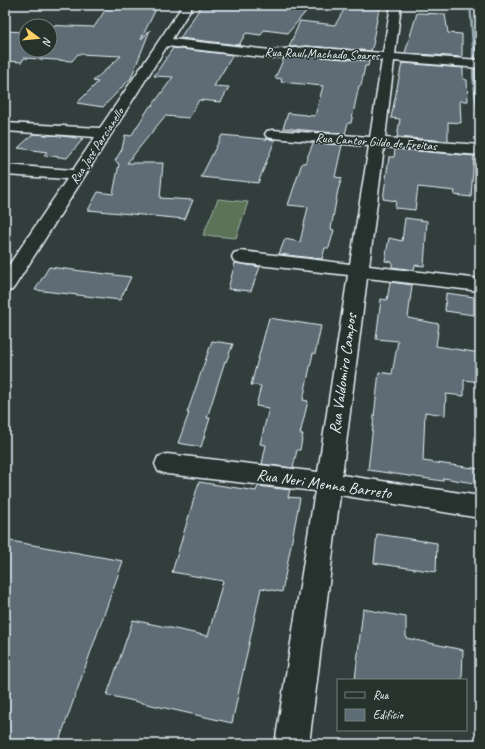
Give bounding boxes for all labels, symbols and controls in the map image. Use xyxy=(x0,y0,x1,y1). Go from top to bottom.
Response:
north arrow xyxy=(18,18,58,58)
text: N xyxy=(39,36,55,48)
street label: Rua Raul Machado Soares xyxy=(264,44,381,64)
street label: Rua José Parcianello xyxy=(66,104,128,187)
street label: Rua Cantor Gildo de Freitas xyxy=(315,130,439,154)
street label: Rua Valdomiro Campos xyxy=(325,311,362,436)
street label: Rua Neri Menna Barreto xyxy=(255,465,394,504)
legend xyxy=(337,679,467,731)
text: Rua xyxy=(373,687,390,703)
text: Edifício xyxy=(373,707,405,723)

